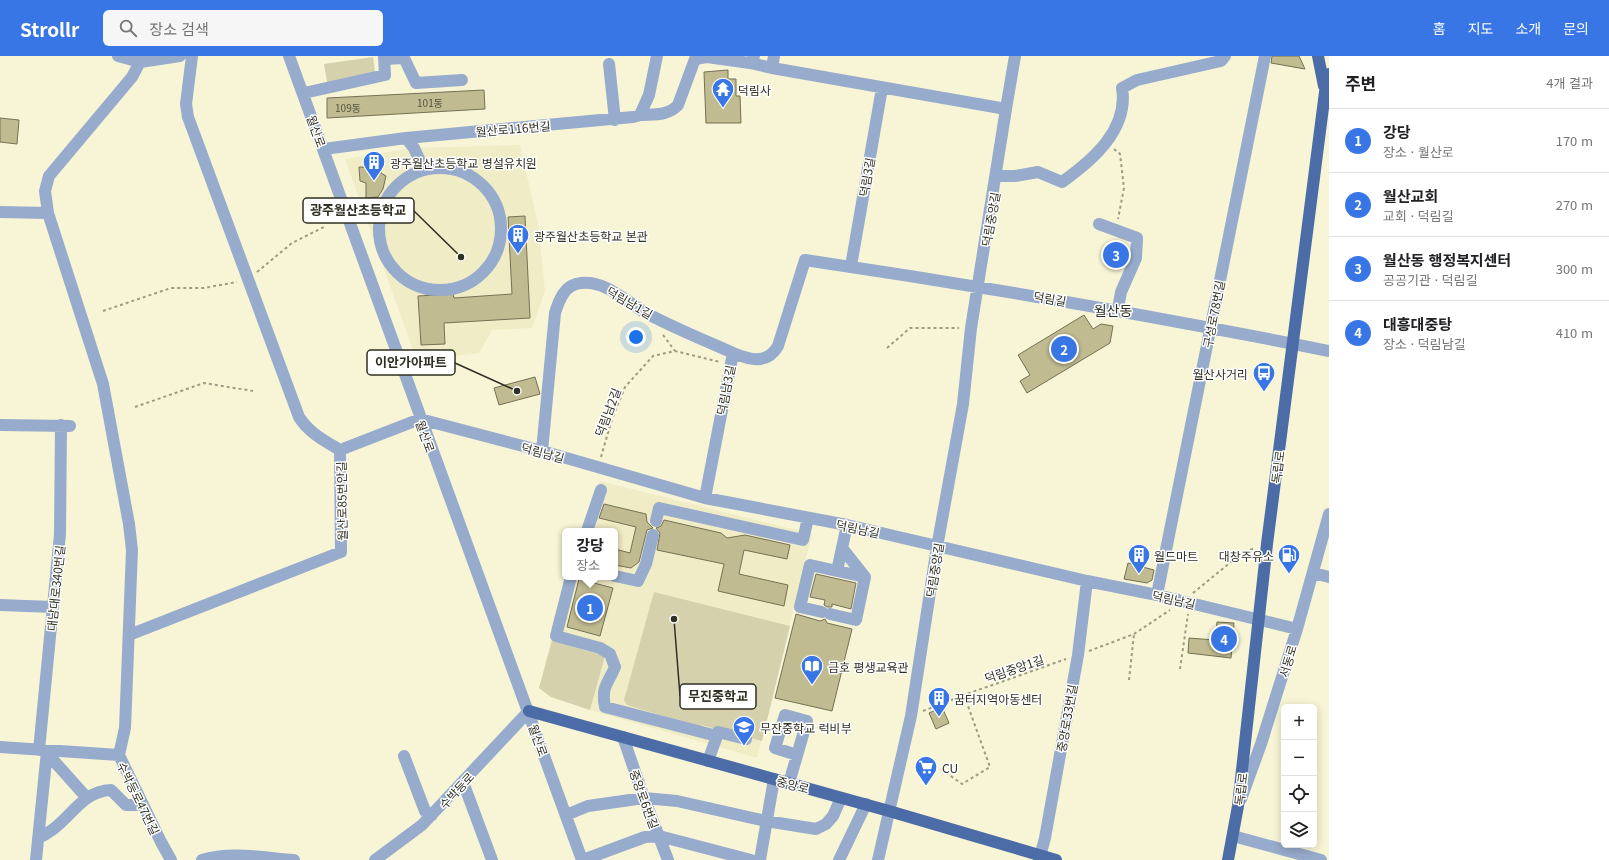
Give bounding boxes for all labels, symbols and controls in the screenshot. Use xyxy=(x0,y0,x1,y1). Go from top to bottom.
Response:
search box xyxy=(103,10,383,46)
text: Strollr xyxy=(20,15,79,42)
icon: search xyxy=(117,17,139,39)
text: 장소 검색 xyxy=(149,18,209,39)
text: 홈 xyxy=(1433,18,1446,38)
text: 지도 xyxy=(1468,18,1493,38)
text: 소개 xyxy=(1515,18,1541,38)
text: 문의 xyxy=(1563,18,1589,38)
text: 주변 xyxy=(1345,70,1376,95)
text: 4개 결과 xyxy=(1546,73,1593,92)
temple icon: 덕림사 xyxy=(710,76,736,109)
place label: 덕림사 xyxy=(738,81,771,98)
house number: 101동 xyxy=(417,95,443,110)
house number: 109동 xyxy=(335,100,361,115)
street label: 월산로 xyxy=(303,113,331,149)
street label: 월산로116번길 xyxy=(475,116,551,140)
text: 강당 xyxy=(1383,121,1411,142)
text: 1 xyxy=(1354,131,1362,150)
text: 170 m xyxy=(1556,131,1593,150)
text: 장소 · 월산로 xyxy=(1383,142,1454,161)
building icon: 광주월산초등학교 병설유치원 xyxy=(361,149,387,182)
place label: 광주월산초등학교 병설유치원 xyxy=(390,154,537,171)
street label: 덕림3길 xyxy=(854,156,878,198)
text: 월산교회 xyxy=(1383,185,1438,206)
street label: 덕림중앙길 xyxy=(977,190,1003,248)
text: 2 xyxy=(1354,195,1362,214)
text: 270 m xyxy=(1556,195,1593,214)
callout: 광주월산초등학교 xyxy=(303,198,414,223)
text: 광주월산초등학교 xyxy=(310,200,406,219)
text: 교회 · 덕림길 xyxy=(1383,206,1454,225)
building icon: 광주월산초등학교 본관 xyxy=(505,222,531,255)
place label: 광주월산초등학교 본관 xyxy=(534,227,648,244)
pin: 3 xyxy=(1103,240,1129,270)
text: 월산동 행정복지센터 xyxy=(1383,249,1511,270)
text: 3 xyxy=(1354,259,1362,278)
text: 300 m xyxy=(1556,259,1593,278)
text: 공공기관 · 덕림길 xyxy=(1383,270,1478,289)
street label: 구성로78번길 xyxy=(1198,279,1228,349)
street label: 덕림남1길 xyxy=(604,282,656,322)
street label: 덕림길 xyxy=(1032,287,1068,309)
district label: 월산동 xyxy=(1094,300,1132,320)
text: 대흥대중탕 xyxy=(1383,313,1452,334)
text: 4 xyxy=(1354,323,1362,342)
text: 410 m xyxy=(1556,323,1593,342)
your location xyxy=(626,327,646,347)
pin: 2 xyxy=(1051,334,1077,364)
text: 장소 · 덕림남길 xyxy=(1383,334,1466,353)
callout: 이안가아파트 xyxy=(367,350,455,375)
text: 이안가아파트 xyxy=(375,352,447,371)
bus stop icon: 월산사거리 xyxy=(1251,360,1277,393)
street label: 덕림남3길 xyxy=(712,363,738,417)
place label: 월산사거리 xyxy=(1193,365,1248,382)
street label: 덕림남2길 xyxy=(590,385,624,439)
street label: 월산로 xyxy=(412,418,440,454)
street label: 덕림남길 xyxy=(519,438,567,466)
street label: 독립로 xyxy=(1267,450,1287,484)
street label: 월산로85번안길 xyxy=(332,461,350,541)
street label: 덕림남길 xyxy=(835,515,881,541)
popup xyxy=(562,528,618,580)
text: 강당 xyxy=(576,534,604,555)
street label: 덕림중앙길 xyxy=(921,541,947,599)
building icon: 월드마트 xyxy=(1126,542,1152,575)
fuel station icon: 대창주유소 xyxy=(1276,542,1302,575)
street label: 대남대로340번길 xyxy=(42,544,68,632)
place label: 월드마트 xyxy=(1154,547,1198,564)
place label: 대창주유소 xyxy=(1219,547,1274,564)
text: 장소 xyxy=(576,555,600,574)
street label: 덕림남길 xyxy=(1151,586,1197,612)
pin: 1 xyxy=(577,593,603,623)
pin: 4 xyxy=(1211,624,1237,654)
street label: 서동로 xyxy=(1274,643,1300,679)
street label: 덕림중앙1길 xyxy=(982,650,1046,686)
library icon: 금호 평생교육관 xyxy=(799,653,825,686)
place label: 금호 평생교육관 xyxy=(828,658,909,675)
street label: 중앙로33번길 xyxy=(1052,683,1080,753)
callout: 무진중학교 xyxy=(680,684,756,709)
building icon: 꿈터지역아동센터 xyxy=(926,685,952,718)
text: 무진중학교 xyxy=(688,686,748,705)
place label: 꿈터지역아동센터 xyxy=(954,690,1042,707)
map controls xyxy=(1281,704,1317,848)
button: + xyxy=(1281,704,1317,740)
school or university icon: 무잔중학교 럭비부 xyxy=(731,714,757,747)
place label: 무잔중학교 럭비부 xyxy=(760,719,852,736)
street label: 월산로 xyxy=(525,722,553,758)
button: − xyxy=(1281,740,1317,776)
supermarket icon: CU xyxy=(913,754,939,787)
street label: 수박등로47번길 xyxy=(114,759,164,837)
place label: CU xyxy=(942,759,958,776)
street label: 중앙로6번길 xyxy=(626,767,664,831)
street label: 수박등로 xyxy=(435,768,477,812)
street label: 중앙로 xyxy=(775,772,811,796)
street label: 독립로 xyxy=(1230,772,1250,806)
button: locate xyxy=(1281,776,1317,812)
button: layers xyxy=(1281,812,1317,848)

